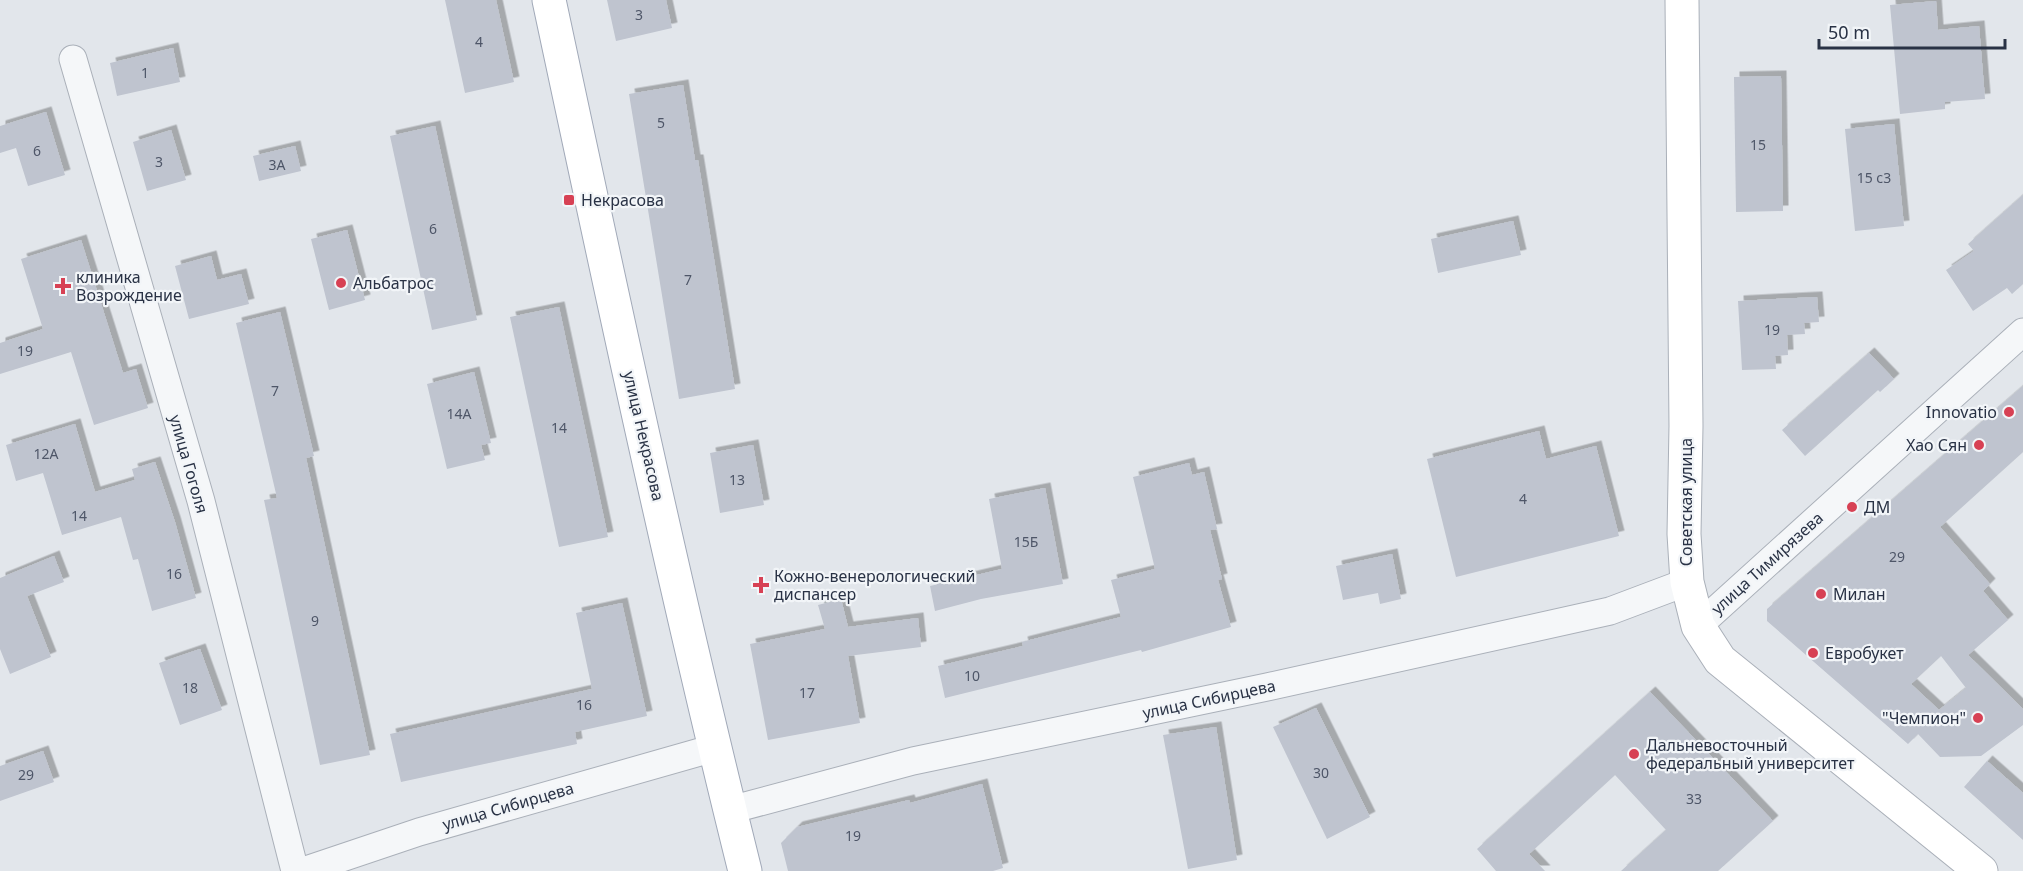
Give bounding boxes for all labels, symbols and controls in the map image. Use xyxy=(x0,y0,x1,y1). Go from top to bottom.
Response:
house number: 3 xyxy=(635,5,643,24)
scale bar xyxy=(1819,12,2005,50)
text: 50 m xyxy=(1828,20,1870,44)
house number: 4 xyxy=(475,32,483,51)
house number: 1 xyxy=(141,63,149,82)
house number: 5 xyxy=(657,113,665,132)
house number: 15 xyxy=(1750,135,1766,154)
house number: 6 xyxy=(33,141,41,160)
house number: 3 xyxy=(155,152,163,171)
house number: 3А xyxy=(269,155,286,174)
house number: 15 с3 xyxy=(1857,168,1891,187)
place label: Некрасова xyxy=(581,189,664,211)
marker: Некрасова xyxy=(562,193,576,207)
house number: 6 xyxy=(429,219,437,238)
place label: клиника Возрождение xyxy=(76,266,182,306)
house number: 7 xyxy=(684,270,692,289)
place label: Альбатрос xyxy=(353,272,434,294)
marker: Альбатрос xyxy=(334,276,348,290)
marker: клиника Возрождение xyxy=(54,277,72,295)
house number: 19 xyxy=(1764,320,1780,339)
house number: 19 xyxy=(17,341,33,360)
street label: улица Некрасова xyxy=(618,369,670,503)
house number: 7 xyxy=(271,381,279,400)
place label: Innovatio xyxy=(1926,401,1997,423)
house number: 14А xyxy=(447,404,472,423)
marker: Innovatio xyxy=(2002,405,2016,419)
street label: улица Гоголя xyxy=(164,412,214,516)
house number: 14 xyxy=(551,418,567,437)
place label: Хао Сян xyxy=(1906,434,1967,456)
street label: Советская улица xyxy=(1675,438,1697,566)
marker: Хао Сян xyxy=(1972,438,1986,452)
house number: 12А xyxy=(34,444,59,463)
house number: 13 xyxy=(729,470,745,489)
house number: 4 xyxy=(1519,489,1527,508)
place label: ДМ xyxy=(1864,496,1890,518)
marker: ДМ xyxy=(1845,500,1859,514)
house number: 14 xyxy=(71,506,87,525)
street label: улица Тимирязева xyxy=(1706,507,1828,619)
house number: 15Б xyxy=(1014,532,1038,551)
house number: 29 xyxy=(1889,547,1905,566)
house number: 16 xyxy=(166,564,182,583)
place label: Кожно-венерологический диспансер xyxy=(774,565,976,605)
marker: Кожно-венерологический диспансер xyxy=(752,576,770,594)
place label: Милан xyxy=(1833,583,1886,605)
marker: Милан xyxy=(1814,587,1828,601)
house number: 9 xyxy=(311,611,319,630)
place label: Евробукет xyxy=(1825,642,1904,664)
marker: Евробукет xyxy=(1806,646,1820,660)
house number: 10 xyxy=(964,666,980,685)
street label: улица Сибирцева xyxy=(1140,674,1278,724)
house number: 18 xyxy=(182,678,198,697)
house number: 17 xyxy=(799,683,815,702)
house number: 16 xyxy=(576,695,592,714)
place label: "Чемпион" xyxy=(1882,707,1966,729)
marker: "Чемпион" xyxy=(1971,711,1985,725)
place label: Дальневосточный федеральный университет xyxy=(1646,734,1855,774)
marker: Дальневосточный федеральный университет xyxy=(1627,747,1641,761)
house number: 30 xyxy=(1313,763,1329,782)
house number: 29 xyxy=(18,765,34,784)
street label: улица Сибирцева xyxy=(440,777,576,835)
house number: 33 xyxy=(1686,789,1702,808)
house number: 19 xyxy=(845,826,861,845)

